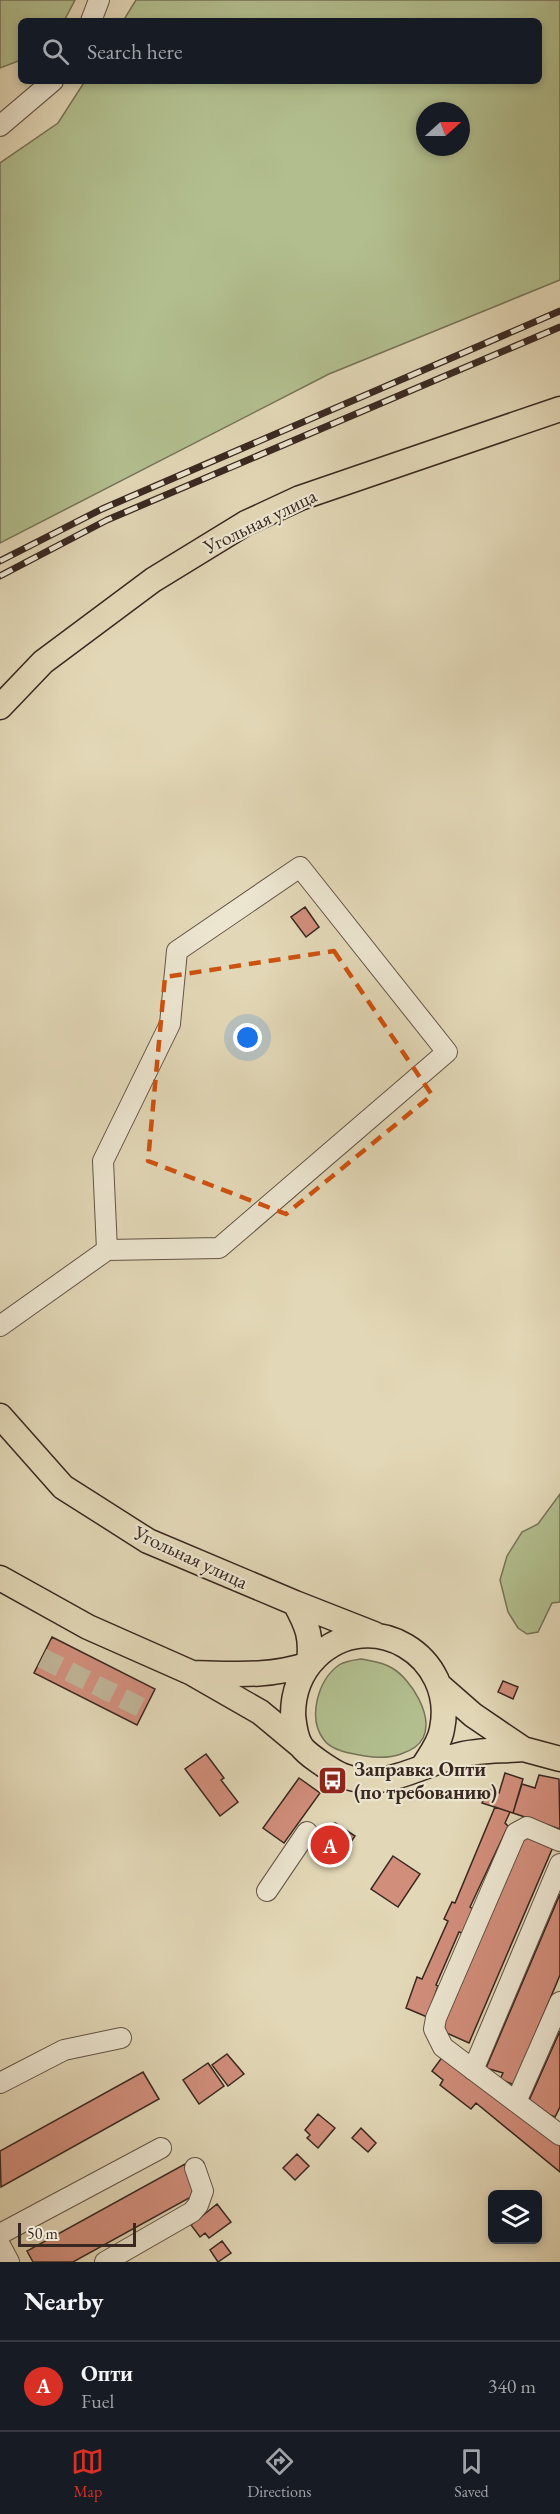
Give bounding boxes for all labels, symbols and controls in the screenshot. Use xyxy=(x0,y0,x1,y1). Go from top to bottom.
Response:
search box xyxy=(18,18,542,84)
icon: search xyxy=(39,35,72,68)
text: Search here xyxy=(87,37,182,66)
north arrow xyxy=(416,102,470,156)
street label: Угольная улица xyxy=(198,482,321,560)
your location xyxy=(233,1023,262,1052)
street label: Угольная улица xyxy=(129,1519,252,1595)
place label: Заправка Опти (по требованию) xyxy=(354,1756,497,1805)
bus stop icon: Заправка Опти (по требованию) xyxy=(317,1765,349,1797)
pin: A xyxy=(310,1822,350,1868)
map controls xyxy=(488,2190,542,2244)
button: layers xyxy=(488,2190,542,2244)
scale bar xyxy=(18,2220,136,2248)
text: 50 m xyxy=(27,2223,58,2244)
text: Nearby xyxy=(24,2284,104,2318)
text: Опти xyxy=(81,2359,133,2388)
text: A xyxy=(36,2373,51,2399)
text: 340 m xyxy=(488,2373,536,2399)
text: Fuel xyxy=(81,2388,114,2414)
tab: Map xyxy=(71,2445,104,2502)
tab: Directions xyxy=(247,2445,312,2502)
tab: Saved xyxy=(454,2445,489,2502)

